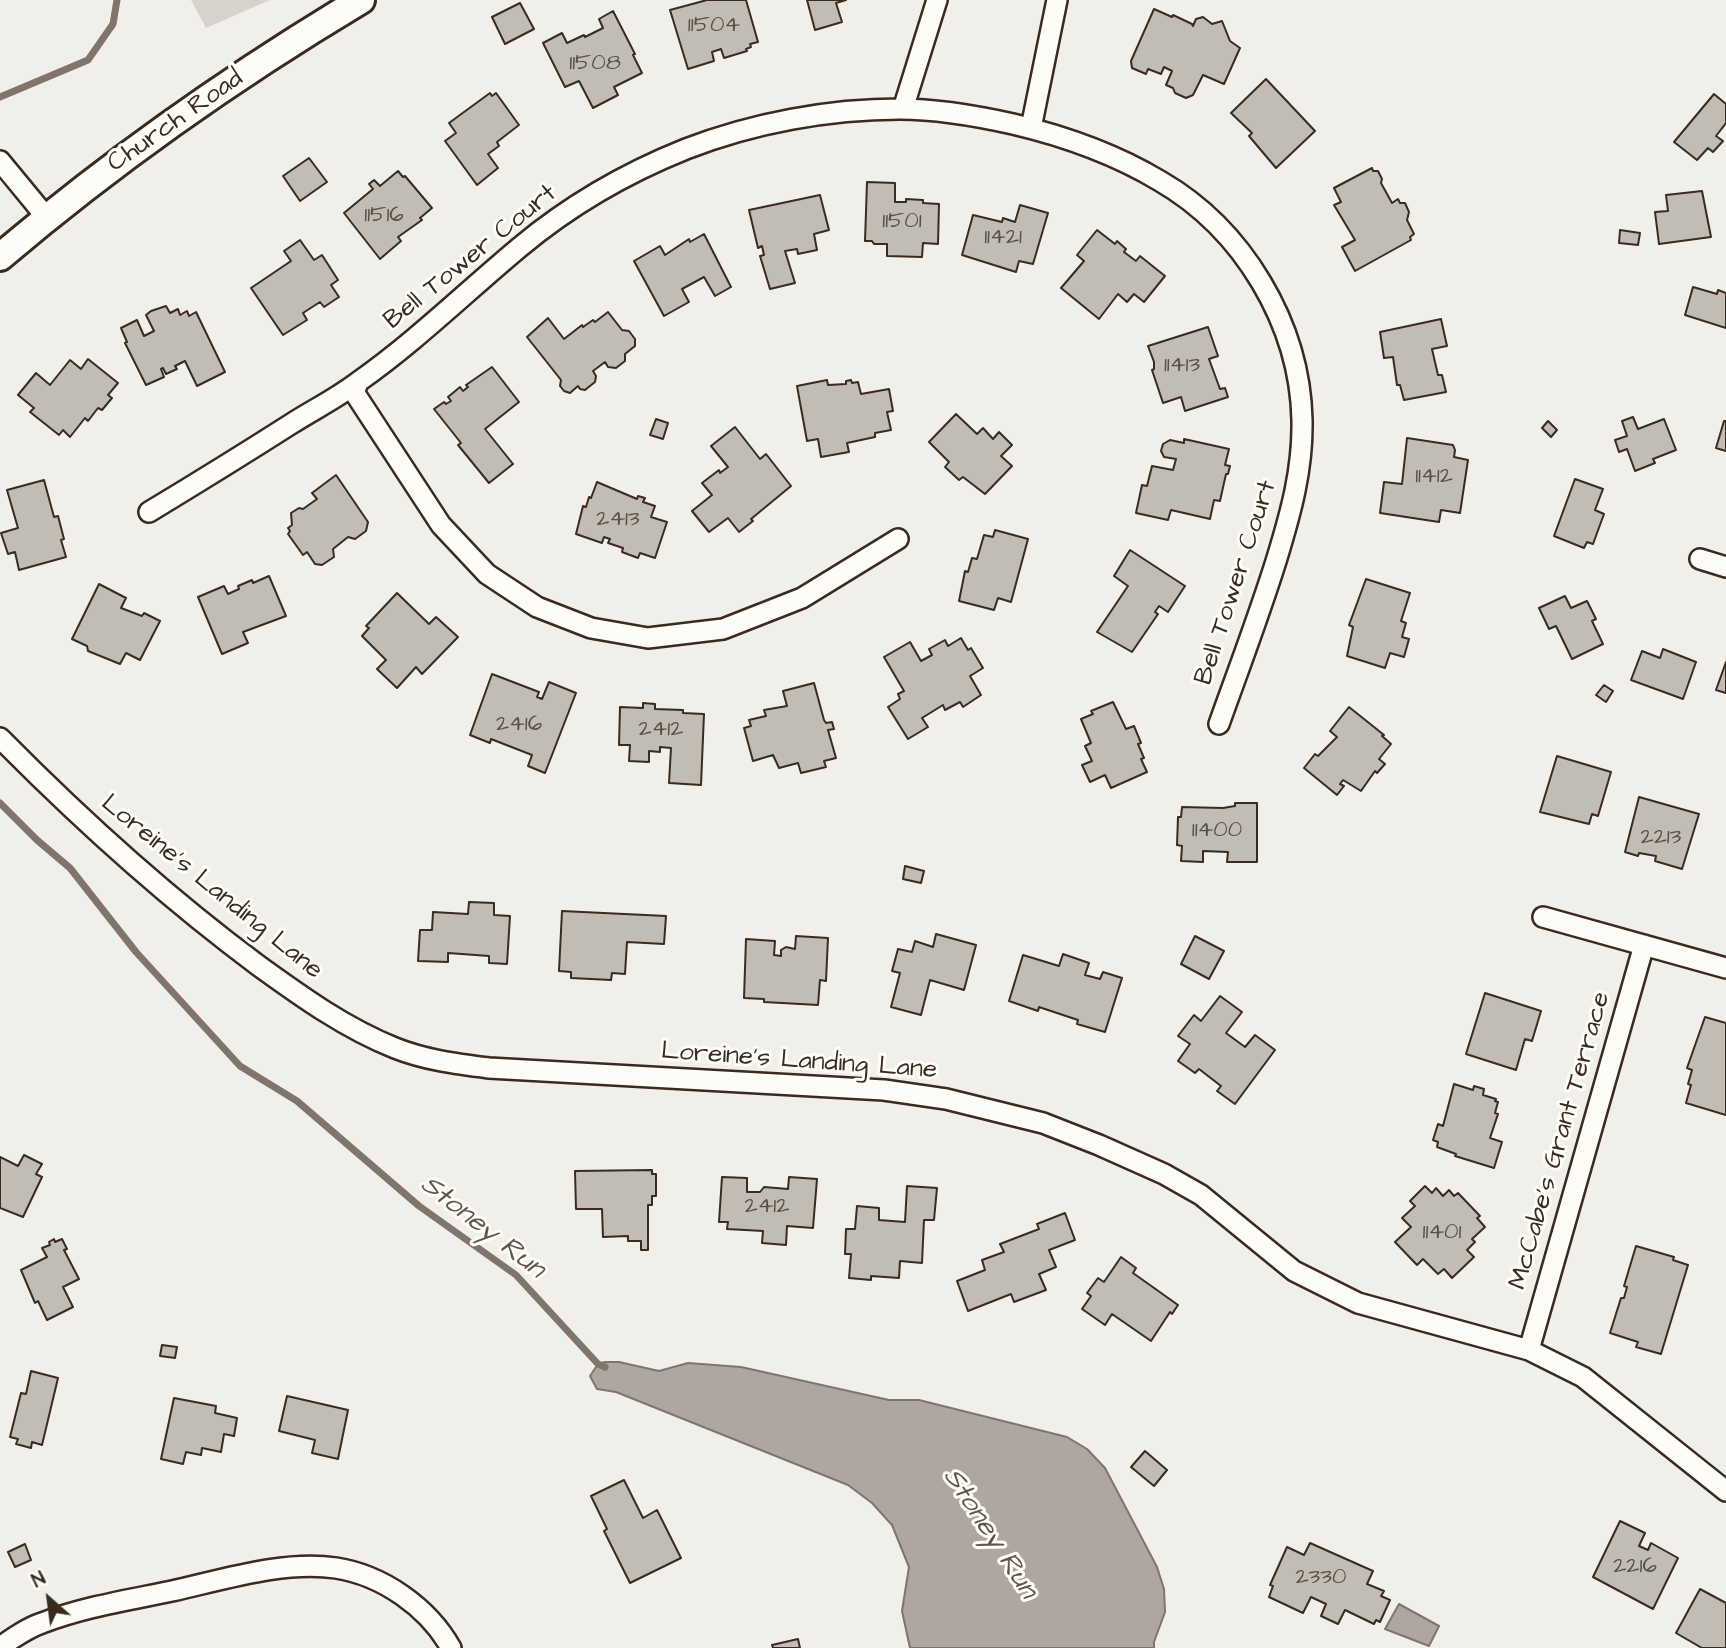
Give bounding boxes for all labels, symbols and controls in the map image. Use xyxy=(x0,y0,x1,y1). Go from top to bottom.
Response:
house number: 11504 xyxy=(688,12,740,40)
house number: 11508 xyxy=(569,50,621,78)
street label: Church Road xyxy=(102,64,250,180)
street label: Bell Tower Court xyxy=(378,179,564,337)
house number: 11516 xyxy=(364,202,404,230)
house number: 11501 xyxy=(882,208,922,236)
house number: 11421 xyxy=(984,224,1022,252)
house number: 11413 xyxy=(1164,352,1200,380)
house number: 11412 xyxy=(1415,463,1453,491)
street label: Bell Tower Court xyxy=(1189,477,1285,689)
house number: 2413 xyxy=(596,506,640,534)
house number: 2416 xyxy=(496,711,542,739)
house number: 2412 xyxy=(639,716,683,744)
street label: Loreine's Landing Lane xyxy=(94,789,328,987)
house number: 11400 xyxy=(1192,817,1242,845)
house number: 2213 xyxy=(1641,824,1681,852)
street label: McCabe's Grant Terrace xyxy=(1504,989,1618,1293)
street label: Loreine's Landing Lane xyxy=(660,1037,938,1087)
water label: Stoney Run xyxy=(413,1169,551,1287)
house number: 2412 xyxy=(745,1193,789,1221)
house number: 11401 xyxy=(1423,1219,1461,1247)
water label: Stoney Run xyxy=(934,1462,1044,1606)
house number: 2216 xyxy=(1613,1553,1657,1581)
north arrow xyxy=(14,1564,84,1634)
house number: 2330 xyxy=(1295,1564,1347,1592)
text: N xyxy=(27,1565,51,1595)

